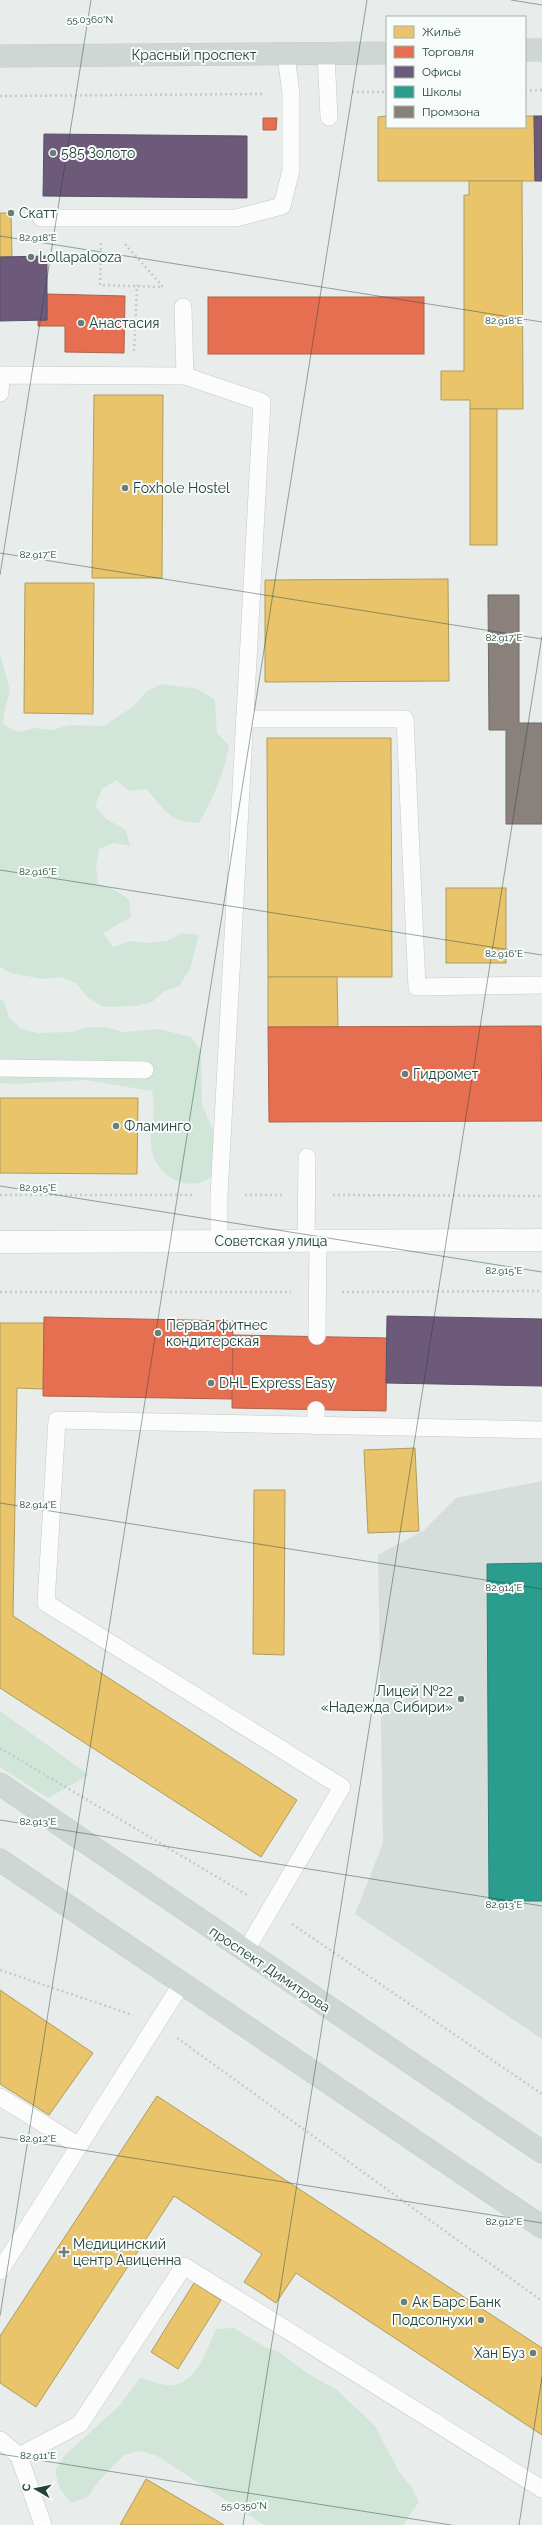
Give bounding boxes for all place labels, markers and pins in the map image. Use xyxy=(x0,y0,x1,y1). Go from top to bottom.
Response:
place label: 585 Золото xyxy=(61,145,135,161)
marker: 585 Золото xyxy=(48,148,58,158)
place label: Скатт xyxy=(19,205,57,221)
marker: Скатт xyxy=(6,208,16,218)
place label: Lollapalooza xyxy=(39,249,122,265)
marker: Lollapalooza xyxy=(26,252,36,262)
place label: Анастасия xyxy=(89,315,159,331)
marker: Анастасия xyxy=(76,318,86,328)
place label: Foxhole Hostel xyxy=(133,480,230,496)
marker: Foxhole Hostel xyxy=(120,483,130,493)
place label: Гидромет xyxy=(413,1066,479,1082)
marker: Гидромет xyxy=(400,1069,410,1079)
place label: Фламинго xyxy=(124,1118,191,1134)
marker: Фламинго xyxy=(111,1121,121,1131)
place label: Первая фитнес кондитерская xyxy=(166,1317,268,1349)
marker: Первая фитнес кондитерская xyxy=(153,1328,163,1338)
place label: DHL Express Easy xyxy=(219,1375,336,1391)
marker: DHL Express Easy xyxy=(206,1378,216,1388)
place label: Лицей №22 «Надежда Сибири» xyxy=(321,1683,453,1715)
marker: Лицей №22 «Надежда Сибири» xyxy=(456,1694,466,1704)
place label: Медицинский центр Авиценна xyxy=(73,2236,182,2268)
marker: Медицинский центр Авиценна xyxy=(58,2246,70,2258)
place label: Ак Барс Банк xyxy=(412,2294,501,2310)
marker: Ак Барс Банк xyxy=(399,2297,409,2307)
place label: Подсолнухи xyxy=(392,2312,473,2328)
marker: Подсолнухи xyxy=(476,2315,486,2325)
place label: Хан Буз xyxy=(474,2345,525,2361)
marker: Хан Буз xyxy=(528,2348,538,2358)

